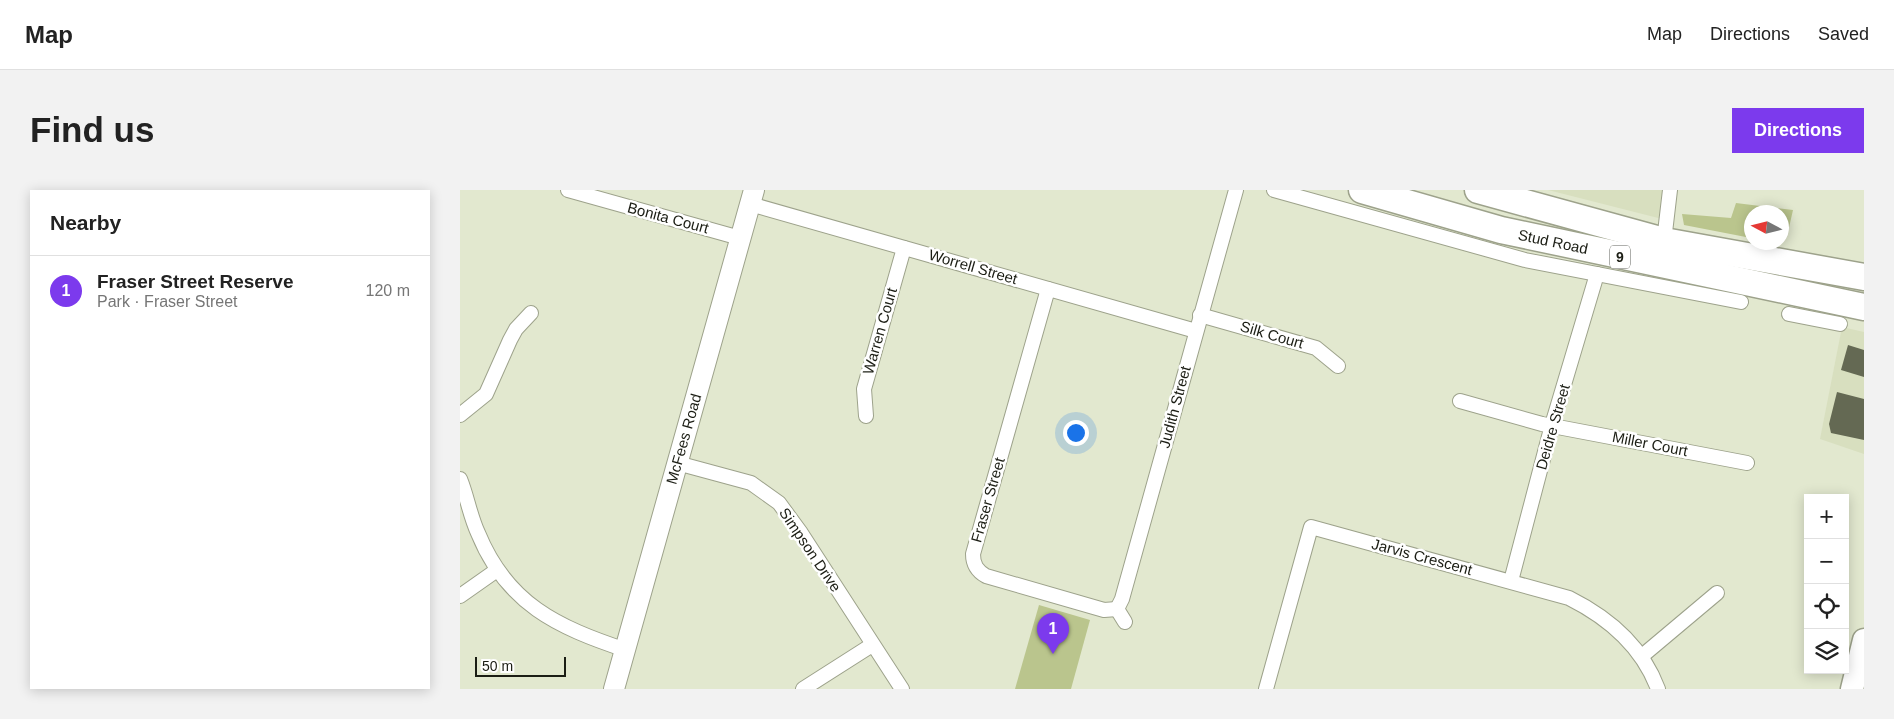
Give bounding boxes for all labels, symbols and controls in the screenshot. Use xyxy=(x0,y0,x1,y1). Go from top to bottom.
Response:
text: Map xyxy=(25,21,73,48)
text: Map xyxy=(1647,24,1682,44)
text: Directions xyxy=(1710,24,1790,44)
text: Saved xyxy=(1818,24,1869,44)
button: Directions xyxy=(1732,108,1864,153)
text: Find us xyxy=(30,110,154,149)
street label: Bonita Court xyxy=(626,199,711,237)
north arrow xyxy=(1744,205,1789,250)
text: Nearby xyxy=(50,211,121,234)
street label: Stud Road xyxy=(1517,226,1590,257)
street label: Worrell Street xyxy=(927,246,1020,288)
road number: 9 xyxy=(1610,246,1630,268)
text: Fraser Street Reserve xyxy=(97,271,293,292)
text: 1 xyxy=(62,282,70,299)
text: 120 m xyxy=(366,282,410,299)
street label: Warren Court xyxy=(859,285,900,376)
text: Park · Fraser Street xyxy=(97,293,237,310)
street label: Silk Court xyxy=(1239,317,1307,352)
street label: Judith Street xyxy=(1155,363,1194,450)
street label: Deidre Street xyxy=(1532,381,1573,472)
street label: McFees Road xyxy=(662,392,705,486)
your location xyxy=(1063,420,1089,446)
street label: Miller Court xyxy=(1611,428,1690,459)
street label: Fraser Street xyxy=(967,455,1008,544)
map controls xyxy=(1804,494,1849,674)
button: + xyxy=(1804,494,1849,539)
street label: Simpson Drive xyxy=(776,505,845,595)
street label: Jarvis Crescent xyxy=(1370,535,1475,578)
button: − xyxy=(1804,539,1849,584)
button: locate xyxy=(1804,584,1849,629)
pin: 1 xyxy=(1037,613,1069,654)
button: layers xyxy=(1804,629,1849,674)
scale bar xyxy=(475,654,566,677)
text: 50 m xyxy=(482,658,513,674)

